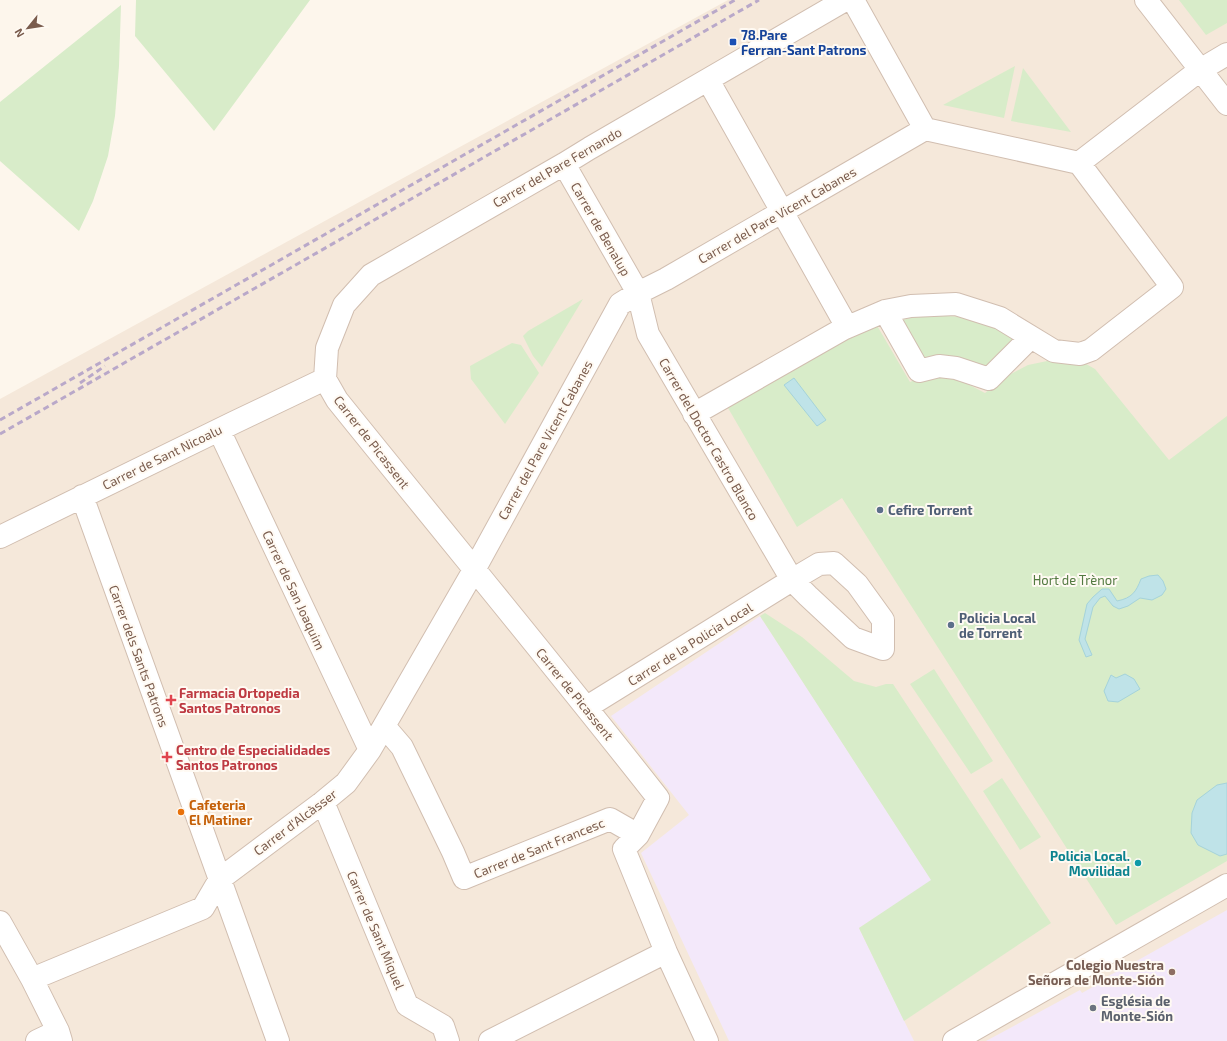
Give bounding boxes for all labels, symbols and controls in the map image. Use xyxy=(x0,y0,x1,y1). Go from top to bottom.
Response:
north arrow xyxy=(8,8,48,48)
text: N xyxy=(11,27,27,40)
place label: 78.Pare Ferran-Sant Patrons xyxy=(741,27,867,58)
marker: 78.Pare Ferran-Sant Patrons xyxy=(728,37,738,47)
street label: Carrer del Pare Fernando xyxy=(490,124,624,210)
street label: Carrer del Pare Vicent Cabanes xyxy=(695,163,859,267)
street label: Carrer de Benalup xyxy=(568,179,634,279)
street label: Carrer del Doctor Castro Blanco xyxy=(656,355,762,523)
street label: Carrer del Pare Vicent Cabanes xyxy=(494,357,596,523)
street label: Carrer de Picassent xyxy=(331,392,413,492)
street label: Carrer de Sant Nicoalu xyxy=(100,421,224,493)
place label: Cefire Torrent xyxy=(888,502,973,518)
marker: Cefire Torrent xyxy=(875,505,885,515)
street label: Carrer de San Joaquim xyxy=(259,528,329,652)
park label: Hort de Trènor xyxy=(1033,572,1117,588)
street label: Carrer dels Sants Patrons xyxy=(106,583,172,729)
street label: Carrer de la Policia Local xyxy=(625,599,755,689)
place label: Policia Local de Torrent xyxy=(959,610,1037,641)
marker: Policia Local de Torrent xyxy=(946,620,956,630)
street label: Carrer de Picassent xyxy=(533,645,617,743)
place label: Farmacia Ortopedia Santos Patronos xyxy=(179,685,300,716)
marker: Farmacia Ortopedia Santos Patronos xyxy=(166,695,176,705)
place label: Centro de Especialidades Santos Patronos xyxy=(176,742,330,773)
marker: Centro de Especialidades Santos Patronos xyxy=(161,751,173,763)
street label: Carrer d'Alcàsser xyxy=(250,785,340,859)
place label: Cafeteria El Matiner xyxy=(189,797,253,828)
marker: Cafeteria El Matiner xyxy=(176,807,186,817)
street label: Carrer de Sant Francesc xyxy=(471,814,607,882)
place label: Policia Local. Movilidad xyxy=(1050,848,1130,879)
marker: Policia Local. Movilidad xyxy=(1133,858,1143,868)
street label: Carrer de Sant Miquel xyxy=(344,868,408,992)
place label: Colegio Nuestra Señora de Monte-Sión xyxy=(1028,957,1164,988)
marker: Colegio Nuestra Señora de Monte-Sión xyxy=(1167,967,1177,977)
place label: Església de Monte-Sión xyxy=(1101,993,1173,1024)
marker: Església de Monte-Sión xyxy=(1088,1003,1098,1013)

